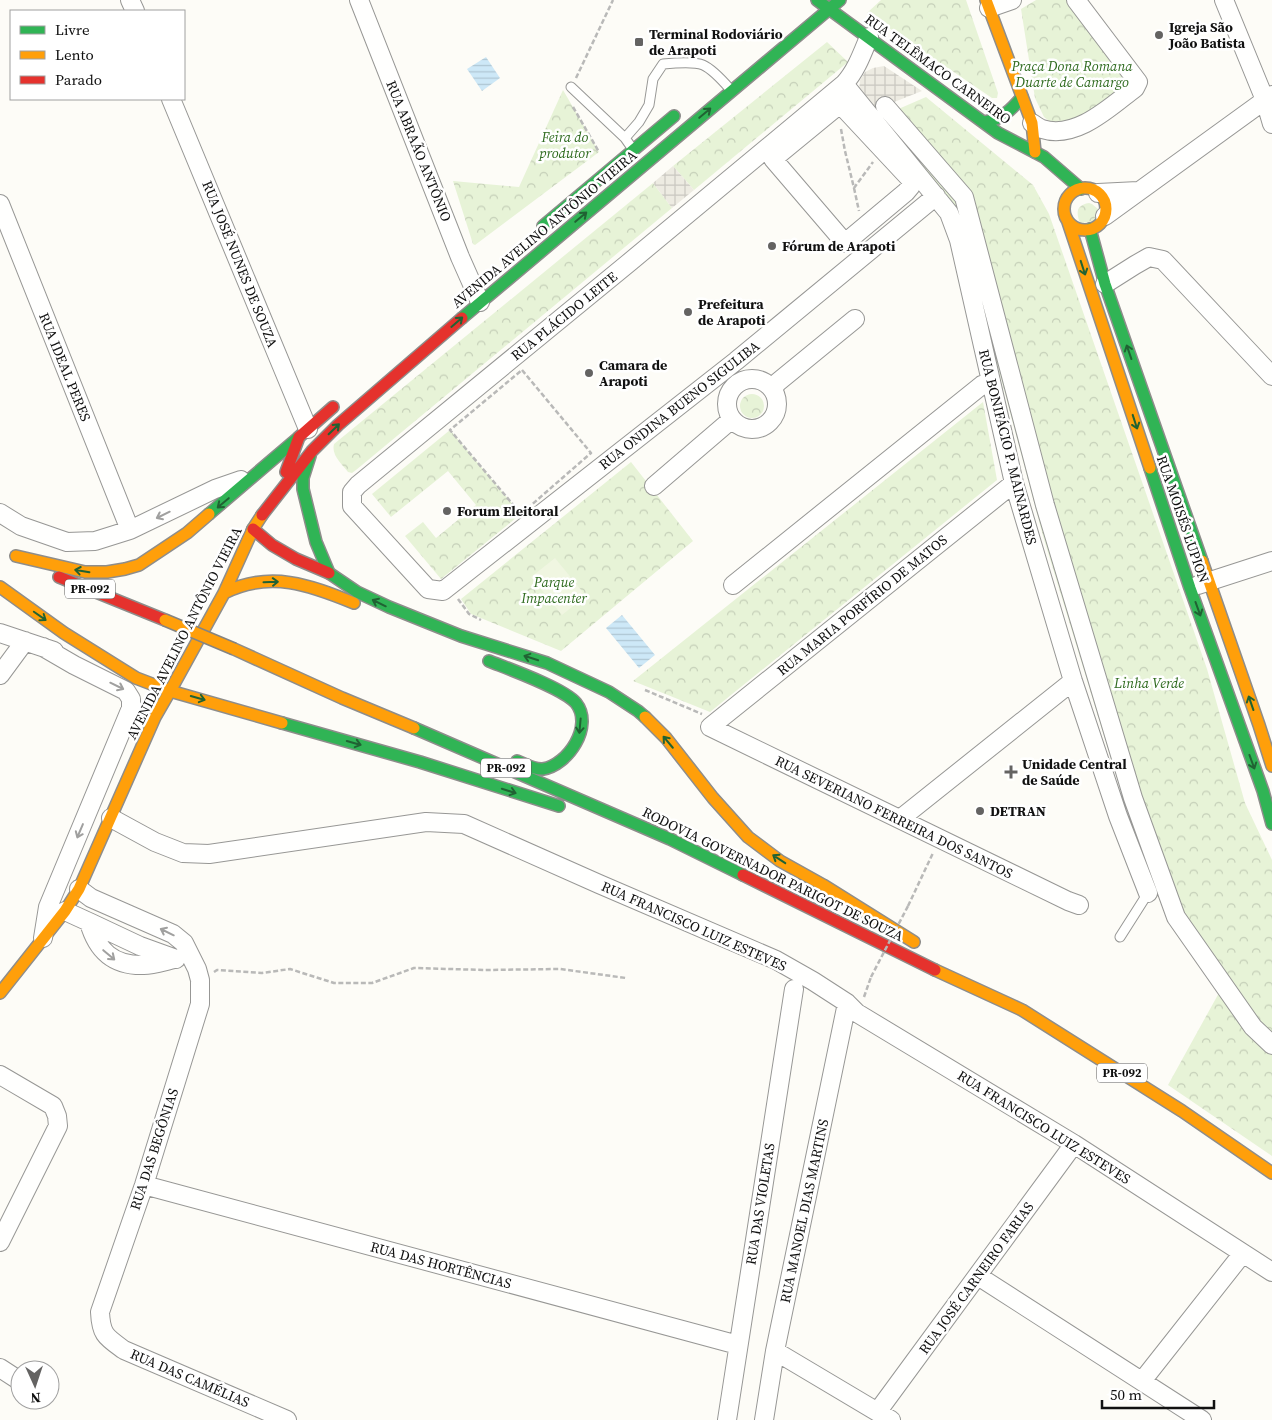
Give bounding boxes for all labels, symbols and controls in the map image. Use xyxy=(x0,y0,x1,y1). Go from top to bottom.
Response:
street label: RUA TELÊMACO CARNEIRO xyxy=(861,9,1015,129)
legend xyxy=(10,10,185,100)
place label: Igreja São João Batista xyxy=(1168,17,1246,53)
text: Livre xyxy=(55,19,90,40)
place label: Terminal Rodoviário de Arapoti xyxy=(649,24,783,60)
marker: Igreja São João Batista xyxy=(1153,29,1165,41)
marker: Terminal Rodoviário de Arapoti xyxy=(633,36,645,48)
text: Lento xyxy=(55,44,94,65)
park label: Praça Dona Romana Duarte de Camargo xyxy=(1010,56,1133,92)
text: Parado xyxy=(55,69,102,90)
street label: RUA ABRAÃO ANTÔNIO xyxy=(381,77,457,225)
one-way arrow xyxy=(699,107,712,119)
park label: Feira do produtor xyxy=(537,127,591,163)
street label: AVENIDA AVELINO ANTÔNIO VIEIRA xyxy=(447,145,642,313)
street label: RUA JOSÉ NUNES DE SOUZA xyxy=(197,178,283,351)
one-way arrow xyxy=(574,212,587,223)
place label: Fórum de Arapoti xyxy=(782,236,896,256)
marker: Fórum de Arapoti xyxy=(766,240,778,252)
one-way arrow xyxy=(1079,260,1088,275)
street label: RUA PLÁCIDO LEITE xyxy=(507,267,621,365)
place label: Prefeitura de Arapoti xyxy=(698,294,766,330)
marker: Prefeitura de Arapoti xyxy=(682,306,694,318)
street label: RUA IDEAL PERES xyxy=(34,310,96,424)
one-way arrow xyxy=(450,317,463,328)
street label: RUA ONDINA BUENO SIGULIBA xyxy=(594,335,764,474)
one-way arrow xyxy=(1124,344,1133,360)
street label: RUA BONIFÁCIO P. MAINARDES xyxy=(974,347,1042,547)
place label: Camara de Arapoti xyxy=(599,355,667,391)
marker: Camara de Arapoti xyxy=(583,367,595,379)
one-way arrow xyxy=(1130,414,1140,430)
one-way arrow xyxy=(328,423,340,435)
street label: RUA MOISÉS LUPION xyxy=(1152,453,1214,585)
one-way arrow xyxy=(216,497,229,509)
place label: Forum Eleitoral xyxy=(457,501,559,521)
marker: Forum Eleitoral xyxy=(441,505,453,517)
one-way arrow xyxy=(155,510,170,520)
street label: AVENIDA AVELINO ANTÔNIO VIEIRA xyxy=(121,523,247,743)
street label: RUA MARIA PORFÍRIO DE MATOS xyxy=(773,530,951,680)
one-way arrow xyxy=(74,565,90,575)
park label: Parque Impacenter xyxy=(520,572,587,608)
one-way arrow xyxy=(263,577,279,586)
road number: PR-092 xyxy=(65,580,115,598)
one-way arrow xyxy=(372,597,387,607)
one-way arrow xyxy=(1194,601,1203,616)
one-way arrow xyxy=(33,611,47,621)
one-way arrow xyxy=(524,653,540,663)
park label: Linha Verde xyxy=(1113,673,1184,693)
one-way arrow xyxy=(109,681,124,691)
one-way arrow xyxy=(189,694,205,704)
one-way arrow xyxy=(1246,696,1256,712)
one-way arrow xyxy=(575,718,585,734)
one-way arrow xyxy=(663,735,674,748)
one-way arrow xyxy=(346,739,362,748)
street label: RUA SEVERIANO FERREIRA DOS SANTOS xyxy=(772,751,1016,883)
place label: Unidade Central de Saúde xyxy=(1022,754,1127,790)
one-way arrow xyxy=(1248,754,1257,769)
road number: PR-092 xyxy=(481,758,531,778)
marker: Unidade Central de Saúde xyxy=(1004,765,1018,779)
one-way arrow xyxy=(501,786,517,796)
place label: DETRAN xyxy=(990,801,1046,821)
street label: RODOVIA GOVERNADOR PARIGOT DE SOUZA xyxy=(639,802,908,947)
marker: DETRAN xyxy=(974,805,986,817)
one-way arrow xyxy=(74,823,84,838)
one-way arrow xyxy=(772,854,786,865)
street label: RUA FRANCISCO LUIZ ESTEVES xyxy=(598,876,790,976)
one-way arrow xyxy=(160,927,175,937)
one-way arrow xyxy=(103,949,116,960)
road number: PR-092 xyxy=(1097,1064,1147,1082)
street label: RUA FRANCISCO LUIZ ESTEVES xyxy=(954,1065,1134,1189)
street label: RUA DAS BEGÔNIAS xyxy=(125,1085,183,1213)
street label: RUA MANOEL DIAS MARTINS xyxy=(775,1117,833,1305)
street label: RUA DAS VIOLETAS xyxy=(740,1142,780,1266)
street label: RUA JOSÉ CARNEIRO FARIAS xyxy=(914,1198,1038,1358)
street label: RUA DAS HORTÊNCIAS xyxy=(368,1237,514,1293)
street label: RUA DAS CAMÉLIAS xyxy=(127,1344,253,1412)
north arrow xyxy=(10,1360,60,1410)
scale bar xyxy=(1102,1378,1214,1410)
text: 50 m xyxy=(1110,1384,1142,1405)
text: N xyxy=(30,1388,41,1408)

